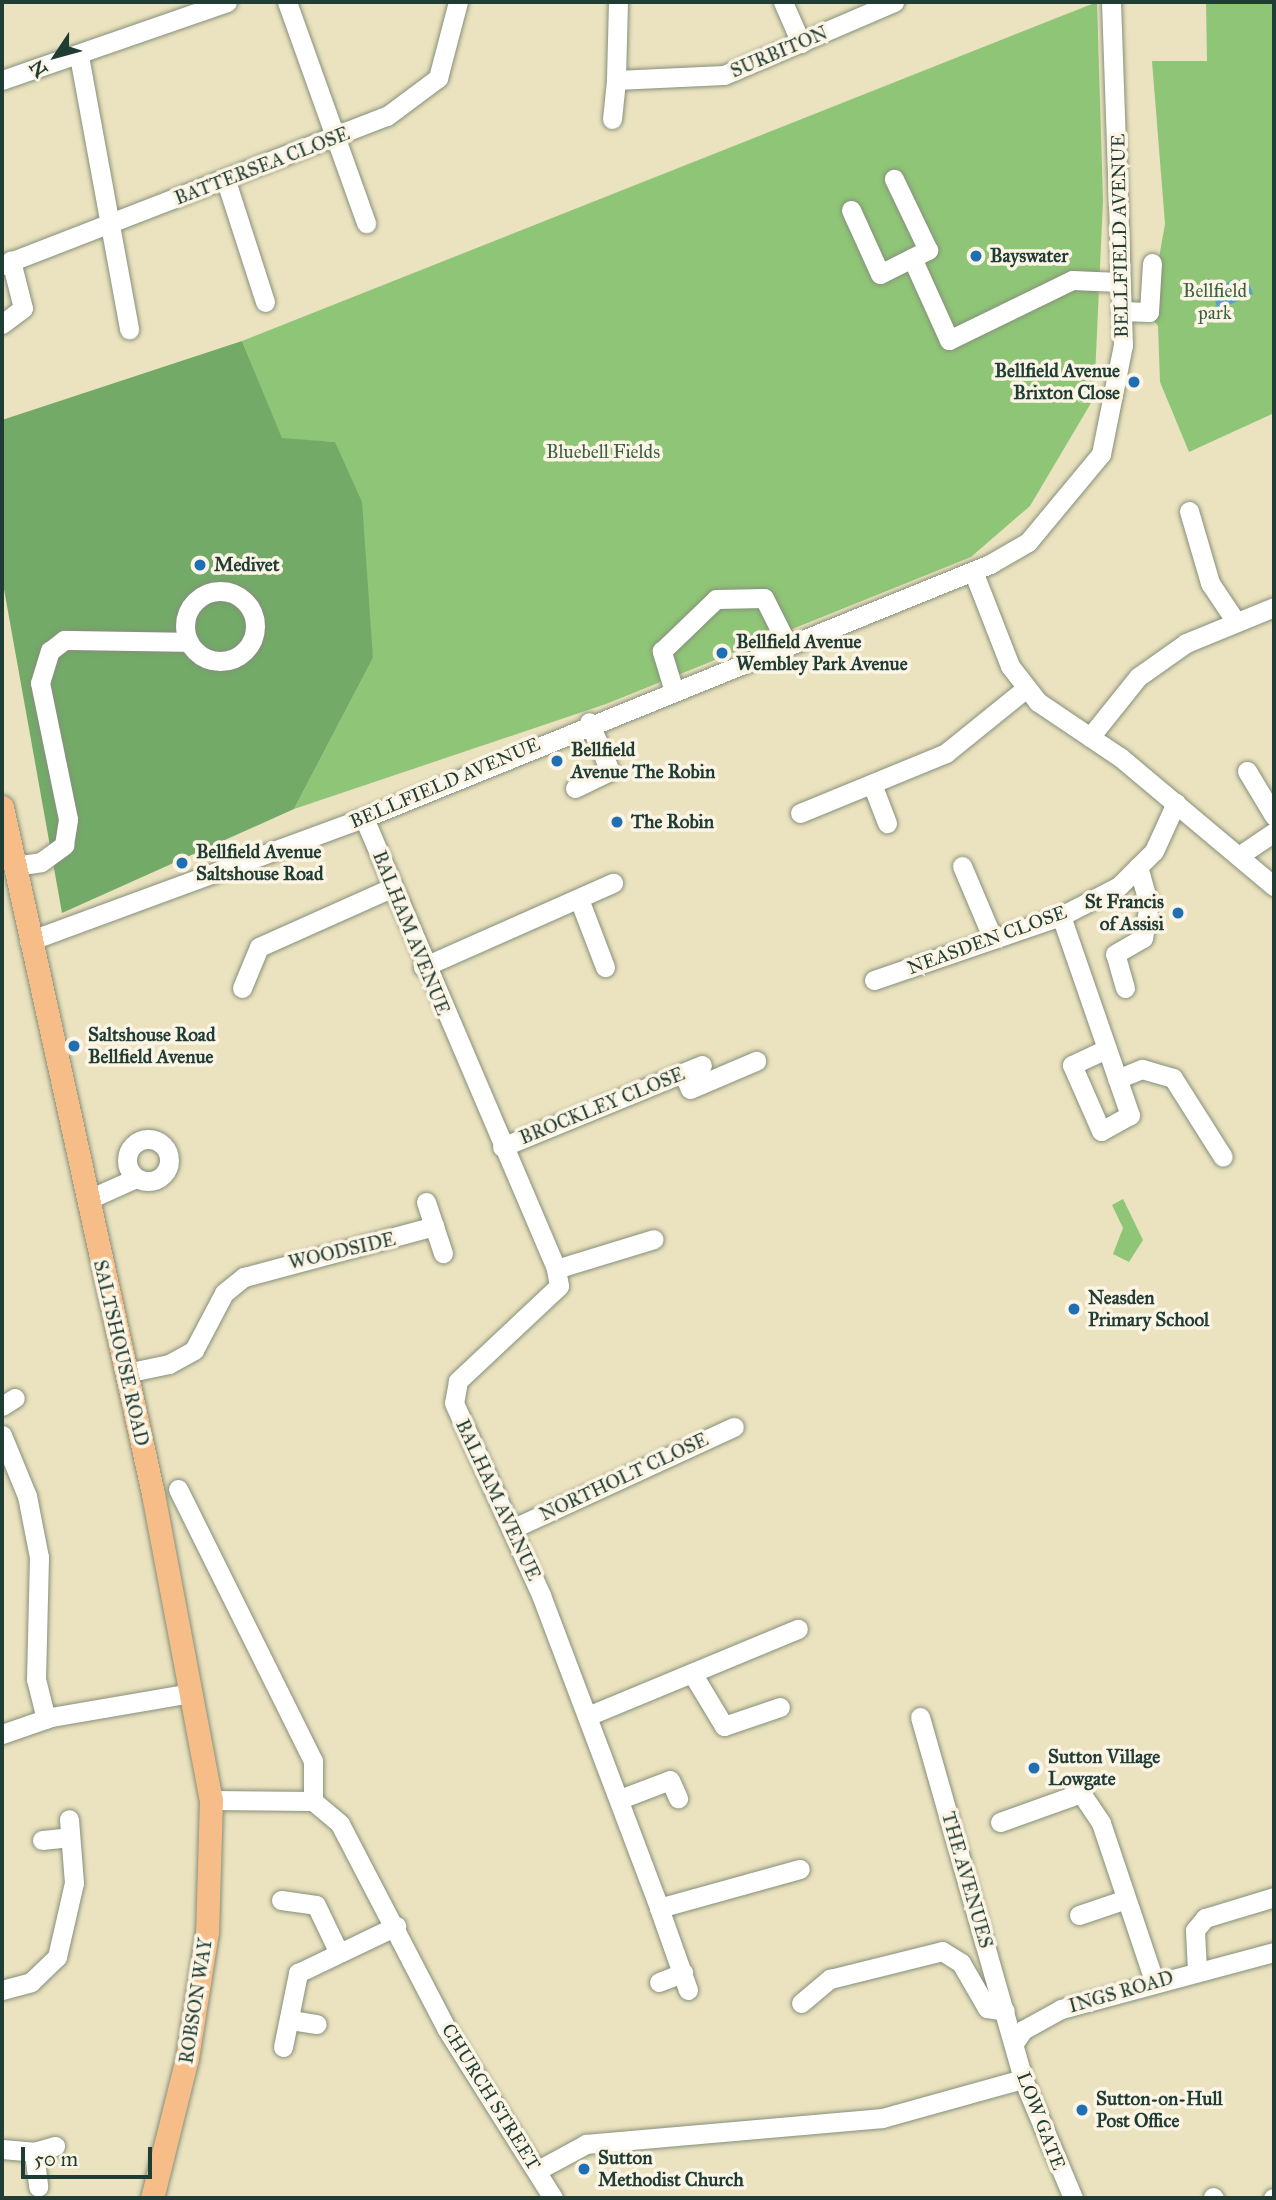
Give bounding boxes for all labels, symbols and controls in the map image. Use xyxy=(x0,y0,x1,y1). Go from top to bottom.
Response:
north arrow xyxy=(21,21,91,91)
street label: SURBITON xyxy=(727,21,831,83)
text: N xyxy=(25,55,53,82)
street label: BATTERSEA CLOSE xyxy=(171,122,353,210)
street label: BELLFIELD AVENUE xyxy=(1107,134,1133,338)
place label: Bayswater xyxy=(990,245,1068,267)
marker: Bayswater xyxy=(968,248,984,264)
park label: Bellfield park xyxy=(1183,280,1247,324)
place label: Bellfield Avenue Brixton Close xyxy=(995,360,1120,404)
marker: Bellfield Avenue Brixton Close xyxy=(1126,374,1142,390)
park label: Bluebell Fields xyxy=(546,441,660,463)
place label: Medivet xyxy=(214,554,279,576)
marker: Medivet xyxy=(192,557,208,573)
place label: Bellfield Avenue Wembley Park Avenue xyxy=(736,631,908,675)
marker: Bellfield Avenue Wembley Park Avenue xyxy=(714,645,730,661)
street label: BELLFIELD AVENUE xyxy=(347,733,543,833)
place label: Bellfield Avenue The Robin xyxy=(571,739,715,783)
marker: Bellfield Avenue The Robin xyxy=(549,753,565,769)
place label: The Robin xyxy=(631,811,714,833)
marker: The Robin xyxy=(609,814,625,830)
place label: Bellfield Avenue Saltshouse Road xyxy=(196,841,323,885)
street label: BALHAM AVENUE xyxy=(368,848,454,1018)
marker: Bellfield Avenue Saltshouse Road xyxy=(174,855,190,871)
place label: St Francis of Assisi xyxy=(1085,891,1164,935)
street label: NEASDEN CLOSE xyxy=(904,901,1070,979)
marker: St Francis of Assisi xyxy=(1170,905,1186,921)
place label: Saltshouse Road Bellfield Avenue xyxy=(88,1024,215,1068)
marker: Saltshouse Road Bellfield Avenue xyxy=(66,1038,82,1054)
street label: BROCKLEY CLOSE xyxy=(516,1062,688,1150)
street label: WOODSIDE xyxy=(286,1228,398,1274)
street label: SALTSHOUSE ROAD xyxy=(88,1258,154,1448)
place label: Neasden Primary School xyxy=(1088,1287,1209,1331)
marker: Neasden Primary School xyxy=(1066,1301,1082,1317)
street label: BALHAM AVENUE xyxy=(451,1416,545,1584)
street label: NORTHOLT CLOSE xyxy=(536,1428,712,1526)
place label: Sutton Village Lowgate xyxy=(1048,1746,1160,1790)
marker: Sutton Village Lowgate xyxy=(1026,1760,1042,1776)
street label: THE AVENUES xyxy=(937,1809,997,1951)
street label: ROBSON WAY xyxy=(175,1937,217,2065)
street label: INGS ROAD xyxy=(1066,1966,1176,2018)
street label: CHURCH STREET xyxy=(437,2020,545,2174)
street label: LOW GATE xyxy=(1012,2069,1070,2173)
place label: Sutton-on-Hull Post Office xyxy=(1096,2088,1223,2132)
marker: Sutton-on-Hull Post Office xyxy=(1074,2102,1090,2118)
scale bar xyxy=(24,2134,156,2178)
text: 50 m xyxy=(34,2146,78,2172)
place label: Sutton Methodist Church xyxy=(598,2147,744,2191)
marker: Sutton Methodist Church xyxy=(576,2161,592,2177)

